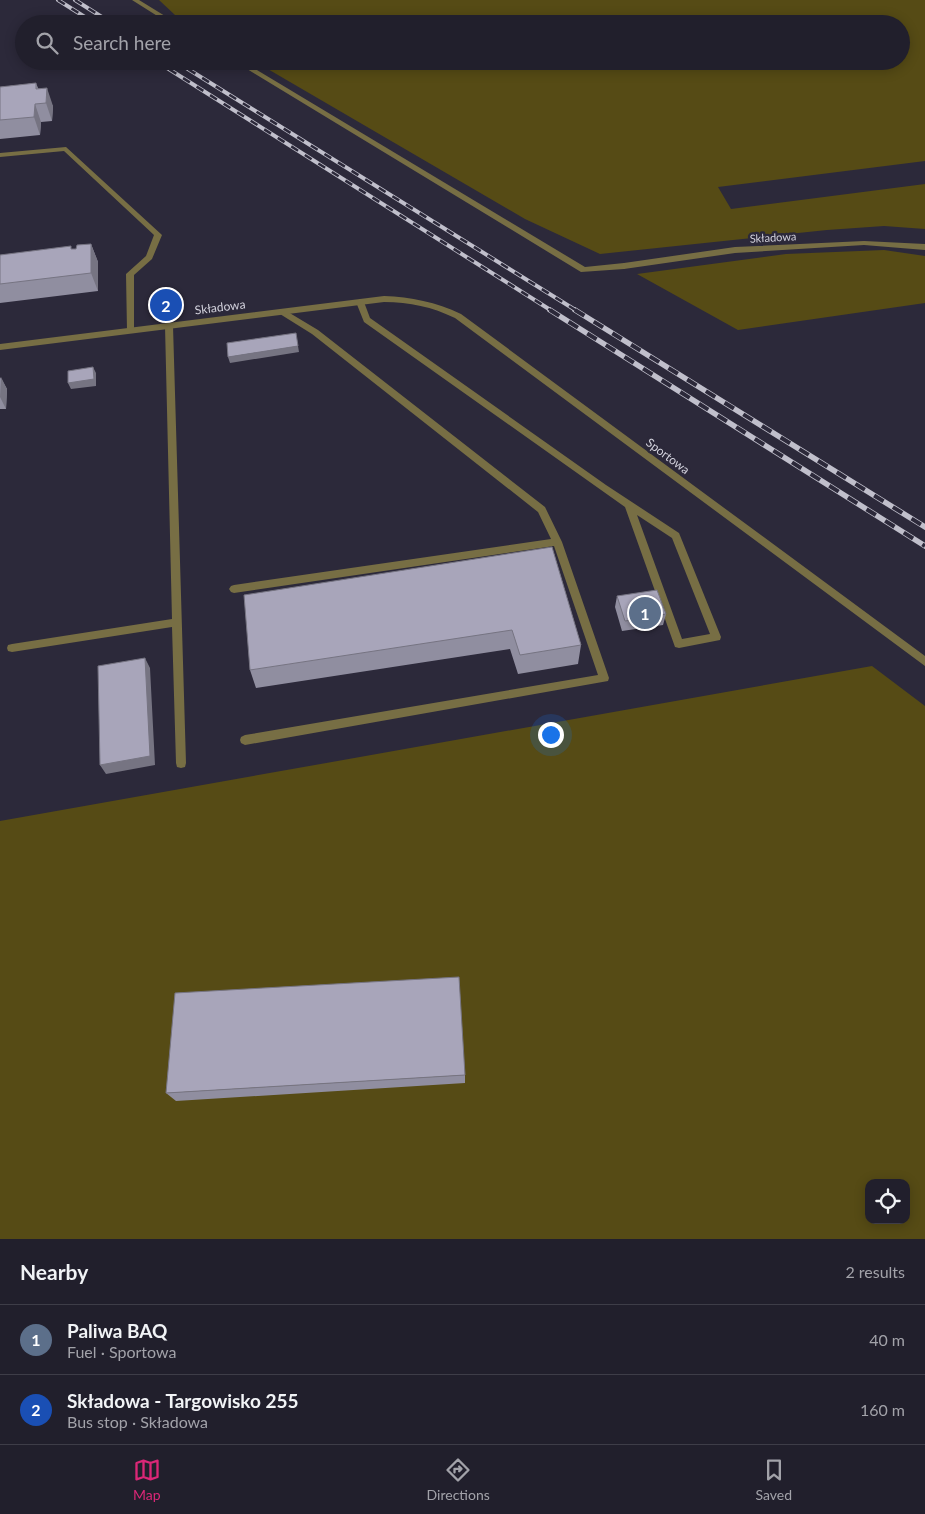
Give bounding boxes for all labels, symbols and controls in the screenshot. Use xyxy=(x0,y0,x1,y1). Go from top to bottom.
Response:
search box xyxy=(15,15,910,70)
icon: search xyxy=(33,29,61,57)
text: Search here xyxy=(73,31,171,54)
street label: Składowa xyxy=(749,229,797,245)
pin: 2 xyxy=(150,286,182,324)
street label: Składowa xyxy=(194,296,246,318)
street label: Sportowa xyxy=(643,435,693,477)
pin: 1 xyxy=(629,594,661,632)
your location xyxy=(538,722,564,748)
map controls xyxy=(865,1179,910,1224)
button: locate xyxy=(865,1179,910,1224)
text: Nearby xyxy=(20,1259,88,1284)
text: 2 results xyxy=(845,1262,905,1281)
text: Paliwa BAQ xyxy=(67,1319,167,1342)
text: 1 xyxy=(31,1330,41,1349)
text: 40 m xyxy=(869,1330,905,1349)
text: Fuel · Sportowa xyxy=(67,1342,176,1361)
text: Składowa - Targowisko 255 xyxy=(67,1389,299,1412)
text: 2 xyxy=(31,1400,41,1419)
text: 160 m xyxy=(860,1400,905,1419)
text: Bus stop · Składowa xyxy=(67,1412,208,1431)
tab: Map xyxy=(133,1456,161,1503)
tab: Directions xyxy=(427,1456,490,1503)
tab: Saved xyxy=(756,1456,792,1503)

